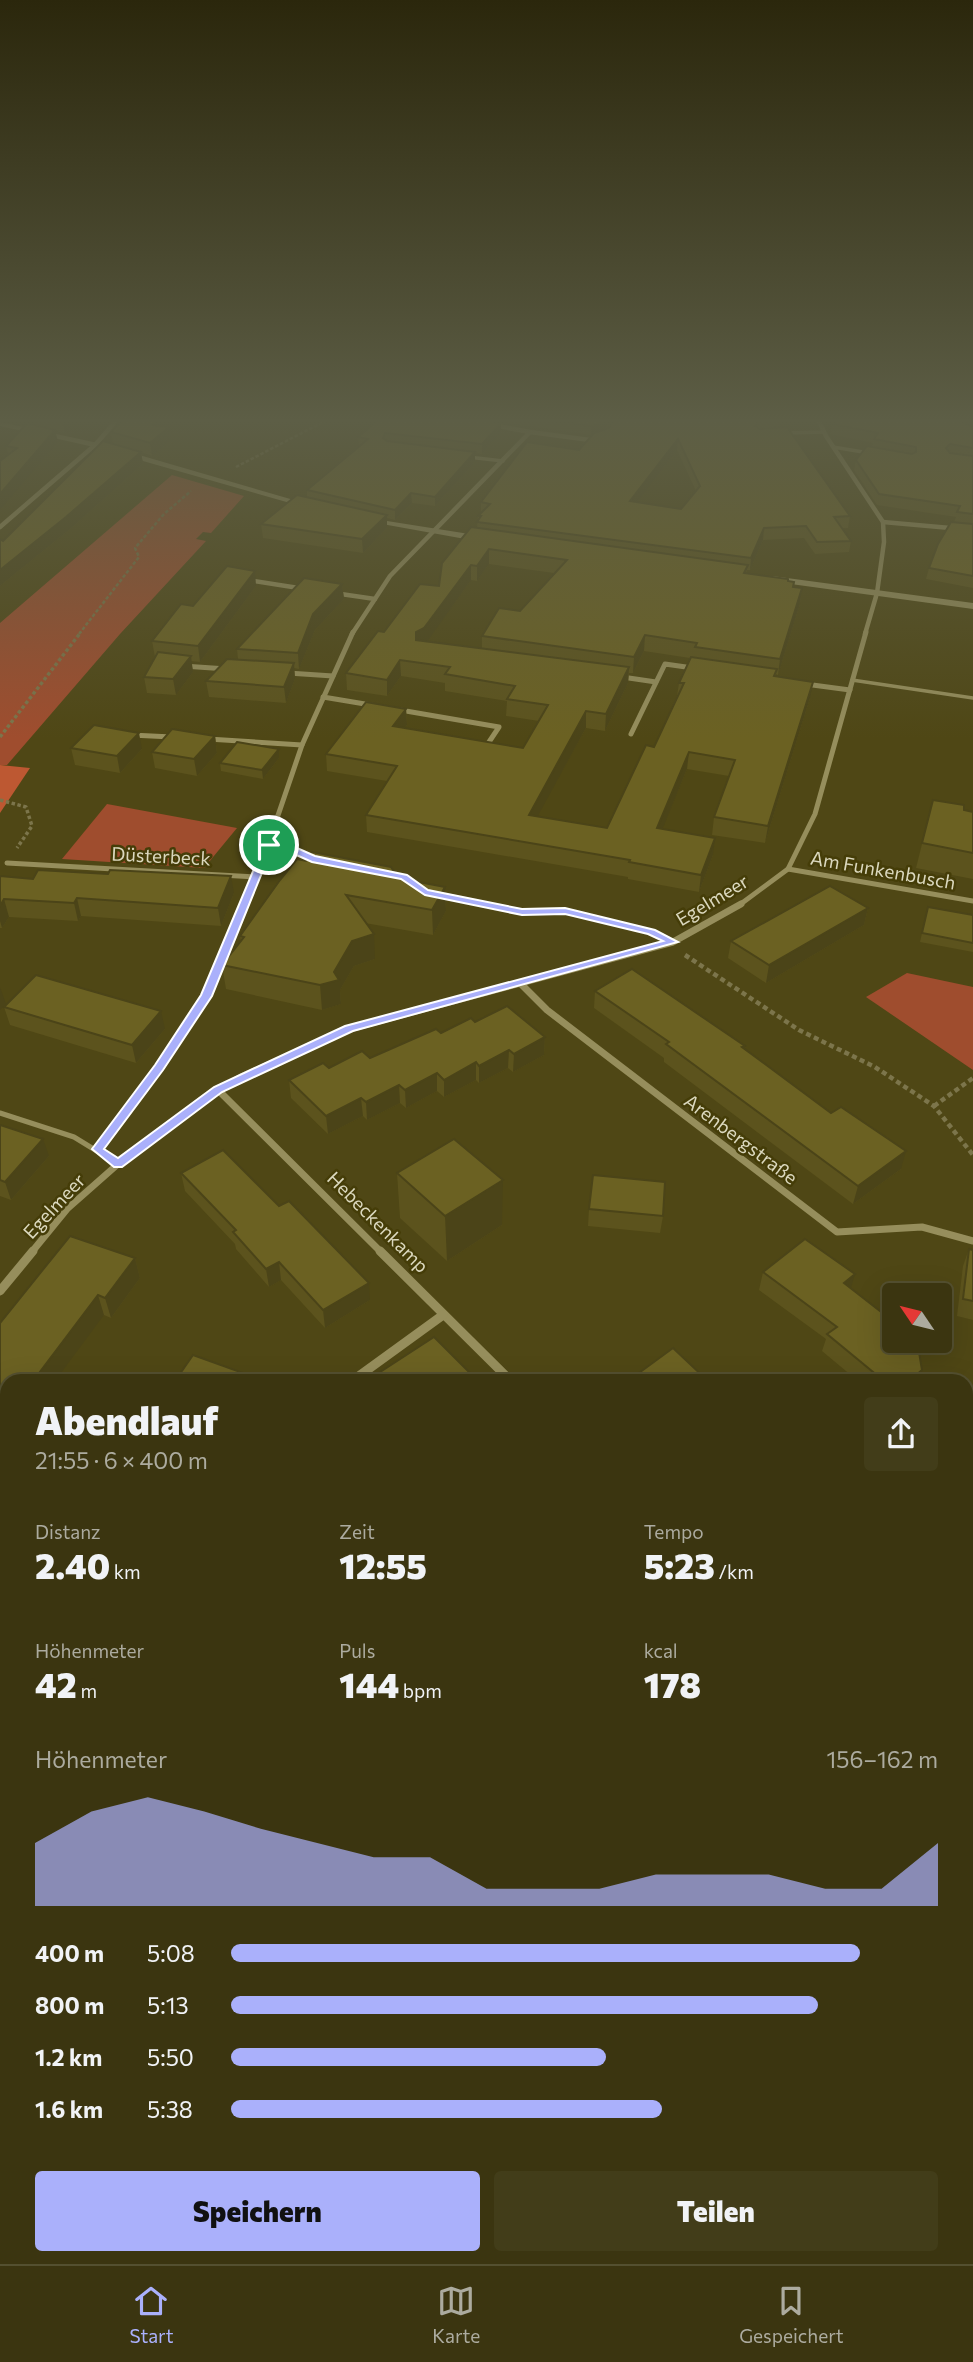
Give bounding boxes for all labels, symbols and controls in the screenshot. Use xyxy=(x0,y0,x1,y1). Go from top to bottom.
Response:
pin xyxy=(239,815,299,875)
icon: arrive xyxy=(250,826,288,864)
street label: Düsterbeck xyxy=(111,841,211,870)
street label: Am Funkenbusch xyxy=(809,845,957,894)
street label: Egelmeer xyxy=(671,869,752,930)
street label: Arenbergstraße xyxy=(680,1089,802,1189)
street label: Hebeckenkamp xyxy=(323,1166,434,1277)
street label: Egelmeer xyxy=(18,1168,90,1243)
north arrow xyxy=(882,1283,952,1353)
map controls xyxy=(882,1283,952,1353)
text: Abendlauf xyxy=(35,1396,218,1443)
button: share xyxy=(864,1397,938,1471)
text: 21:55 · 6 × 400 m xyxy=(35,1446,208,1474)
text: Distanz xyxy=(35,1520,101,1543)
text: Zeit xyxy=(339,1520,375,1543)
text: Tempo xyxy=(644,1520,704,1543)
text: 2.40 xyxy=(35,1543,110,1586)
text: 12:55 xyxy=(339,1543,427,1586)
text: 5:23 xyxy=(644,1543,715,1586)
text: km xyxy=(110,1560,141,1583)
text: /km xyxy=(715,1560,754,1583)
text: Höhenmeter xyxy=(35,1639,144,1662)
text: Puls xyxy=(339,1639,375,1662)
text: kcal xyxy=(644,1639,678,1662)
text: 42 xyxy=(35,1662,77,1705)
text: 144 xyxy=(339,1662,399,1705)
text: 178 xyxy=(644,1662,701,1705)
text: m xyxy=(77,1679,97,1702)
text: bpm xyxy=(399,1679,442,1702)
text: Höhenmeter xyxy=(35,1745,167,1773)
text: 156–162 m xyxy=(826,1745,938,1773)
text: 400 m xyxy=(35,1939,104,1967)
text: 5:08 xyxy=(147,1939,195,1967)
text: 800 m xyxy=(35,1991,104,2019)
text: 5:13 xyxy=(147,1991,189,2019)
text: 1.2 km xyxy=(35,2043,102,2071)
text: 5:50 xyxy=(147,2043,194,2071)
text: 1.6 km xyxy=(35,2095,103,2123)
text: 5:38 xyxy=(147,2095,193,2123)
button: Speichern xyxy=(35,2171,480,2251)
button: Teilen xyxy=(494,2171,938,2251)
tab: Start xyxy=(129,2282,173,2347)
tab: Karte xyxy=(432,2282,480,2347)
tab: Gespeichert xyxy=(739,2282,844,2347)

